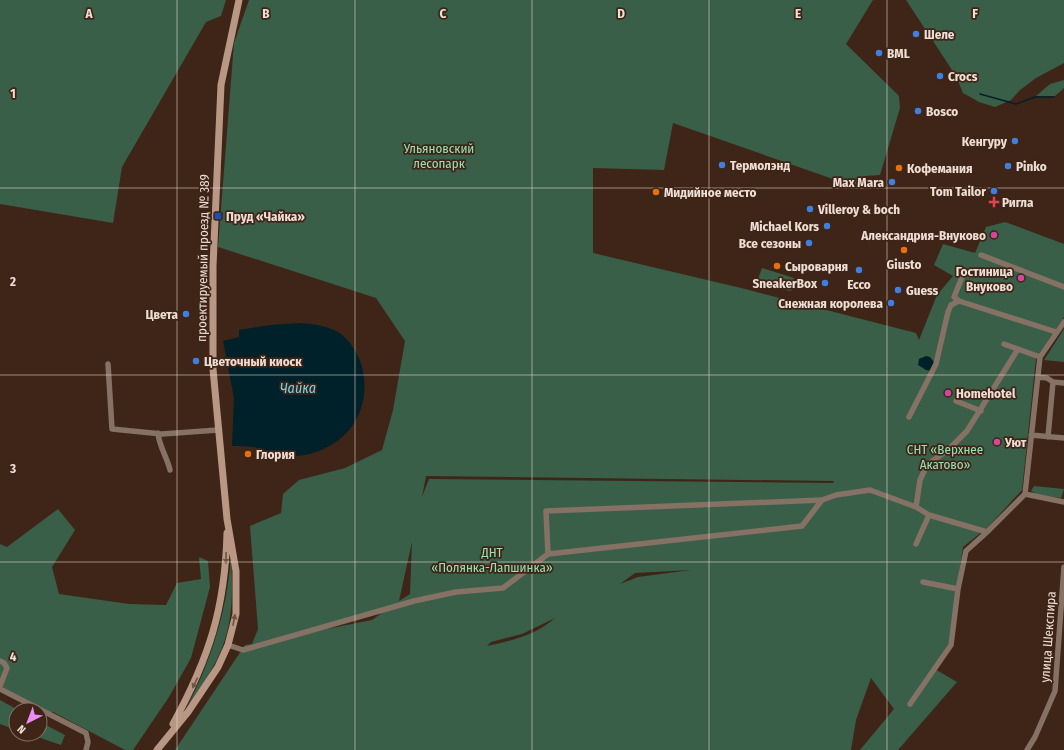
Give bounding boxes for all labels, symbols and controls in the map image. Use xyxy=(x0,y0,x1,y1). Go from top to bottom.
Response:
text: A xyxy=(84,6,93,21)
text: B xyxy=(262,6,270,21)
text: C xyxy=(440,6,447,21)
text: D xyxy=(617,6,625,21)
text: E xyxy=(795,6,801,21)
text: F xyxy=(972,6,978,21)
place label: Шеле xyxy=(924,27,955,42)
marker: Шеле xyxy=(911,29,921,39)
place label: BML xyxy=(887,46,910,61)
marker: BML xyxy=(874,48,884,58)
place label: Crocs xyxy=(948,69,978,84)
marker: Crocs xyxy=(935,71,945,81)
text: 1 xyxy=(10,86,16,101)
place label: Bosco xyxy=(926,104,958,119)
marker: Bosco xyxy=(913,106,923,116)
place label: Кенгуру xyxy=(962,134,1008,149)
marker: Кенгуру xyxy=(1010,136,1020,146)
park label: Ульяновский лесопарк xyxy=(403,141,474,171)
place label: Термолэнд xyxy=(730,158,790,173)
place label: Pinko xyxy=(1016,159,1047,174)
marker: Термолэнд xyxy=(717,160,727,170)
place label: Кофемания xyxy=(907,161,973,176)
marker: Pinko xyxy=(1003,161,1013,171)
marker: Кофемания xyxy=(894,163,904,173)
street label: проектируемый проезд № 389 xyxy=(194,174,212,342)
place label: Max Mara xyxy=(833,175,885,190)
marker: Max Mara xyxy=(887,177,897,187)
place label: Tom Tailor xyxy=(930,184,986,199)
place label: Мидийное место xyxy=(664,185,756,200)
marker: Tom Tailor xyxy=(989,186,999,196)
marker: Мидийное место xyxy=(651,187,661,197)
place label: Ригла xyxy=(1002,195,1034,210)
marker: Ригла xyxy=(989,197,999,207)
place label: Villeroy & boch xyxy=(817,202,900,217)
marker: Villeroy & boch xyxy=(805,204,815,214)
place label: Пруд «Чайка» xyxy=(226,209,305,224)
marker: Пруд «Чайка» xyxy=(213,211,223,221)
place label: Michael Kors xyxy=(750,219,819,234)
marker: Michael Kors xyxy=(822,221,832,231)
place label: Александрия-Внуково xyxy=(860,228,986,243)
marker: Александрия-Внуково xyxy=(989,230,999,240)
place label: Все сезоны xyxy=(739,236,801,251)
marker: Все сезоны xyxy=(804,238,814,248)
marker: Giusto xyxy=(899,245,909,255)
place label: Giusto xyxy=(887,257,921,272)
place label: Сыроварня xyxy=(785,259,848,274)
marker: Сыроварня xyxy=(772,261,782,271)
place label: Гостиница Внуково xyxy=(956,264,1014,294)
marker: Ecco xyxy=(854,265,864,275)
marker: Гостиница Внуково xyxy=(1016,273,1026,283)
text: 2 xyxy=(9,274,16,289)
place label: SneakerBox xyxy=(753,276,818,291)
place label: Ecco xyxy=(847,277,871,292)
marker: SneakerBox xyxy=(820,278,830,288)
place label: Guess xyxy=(906,283,939,298)
marker: Guess xyxy=(893,285,903,295)
place label: Снежная королева xyxy=(778,296,884,311)
marker: Снежная королева xyxy=(886,298,896,308)
place label: Цвета xyxy=(146,307,179,322)
marker: Цвета xyxy=(181,309,191,319)
place label: Цветочный киоск xyxy=(204,354,302,369)
marker: Цветочный киоск xyxy=(191,356,201,366)
water label: Чайка xyxy=(280,380,316,397)
place label: Homehotel xyxy=(956,386,1016,401)
marker: Homehotel xyxy=(943,388,953,398)
place label: Уют xyxy=(1004,435,1027,450)
marker: Уют xyxy=(992,437,1002,447)
park label: СНТ «Верхнее Акатово» xyxy=(907,442,983,472)
place label: Глория xyxy=(256,447,295,462)
marker: Глория xyxy=(243,449,253,459)
text: 3 xyxy=(9,461,16,476)
park label: ДНТ «Полянка-Лапшинка» xyxy=(431,545,553,575)
one-way arrow xyxy=(223,552,230,564)
street label: улица Шекспира xyxy=(1037,591,1059,683)
one-way arrow xyxy=(232,614,238,626)
text: 4 xyxy=(10,649,17,664)
one-way arrow xyxy=(192,677,198,689)
north arrow xyxy=(8,702,48,742)
text: N xyxy=(15,722,28,736)

